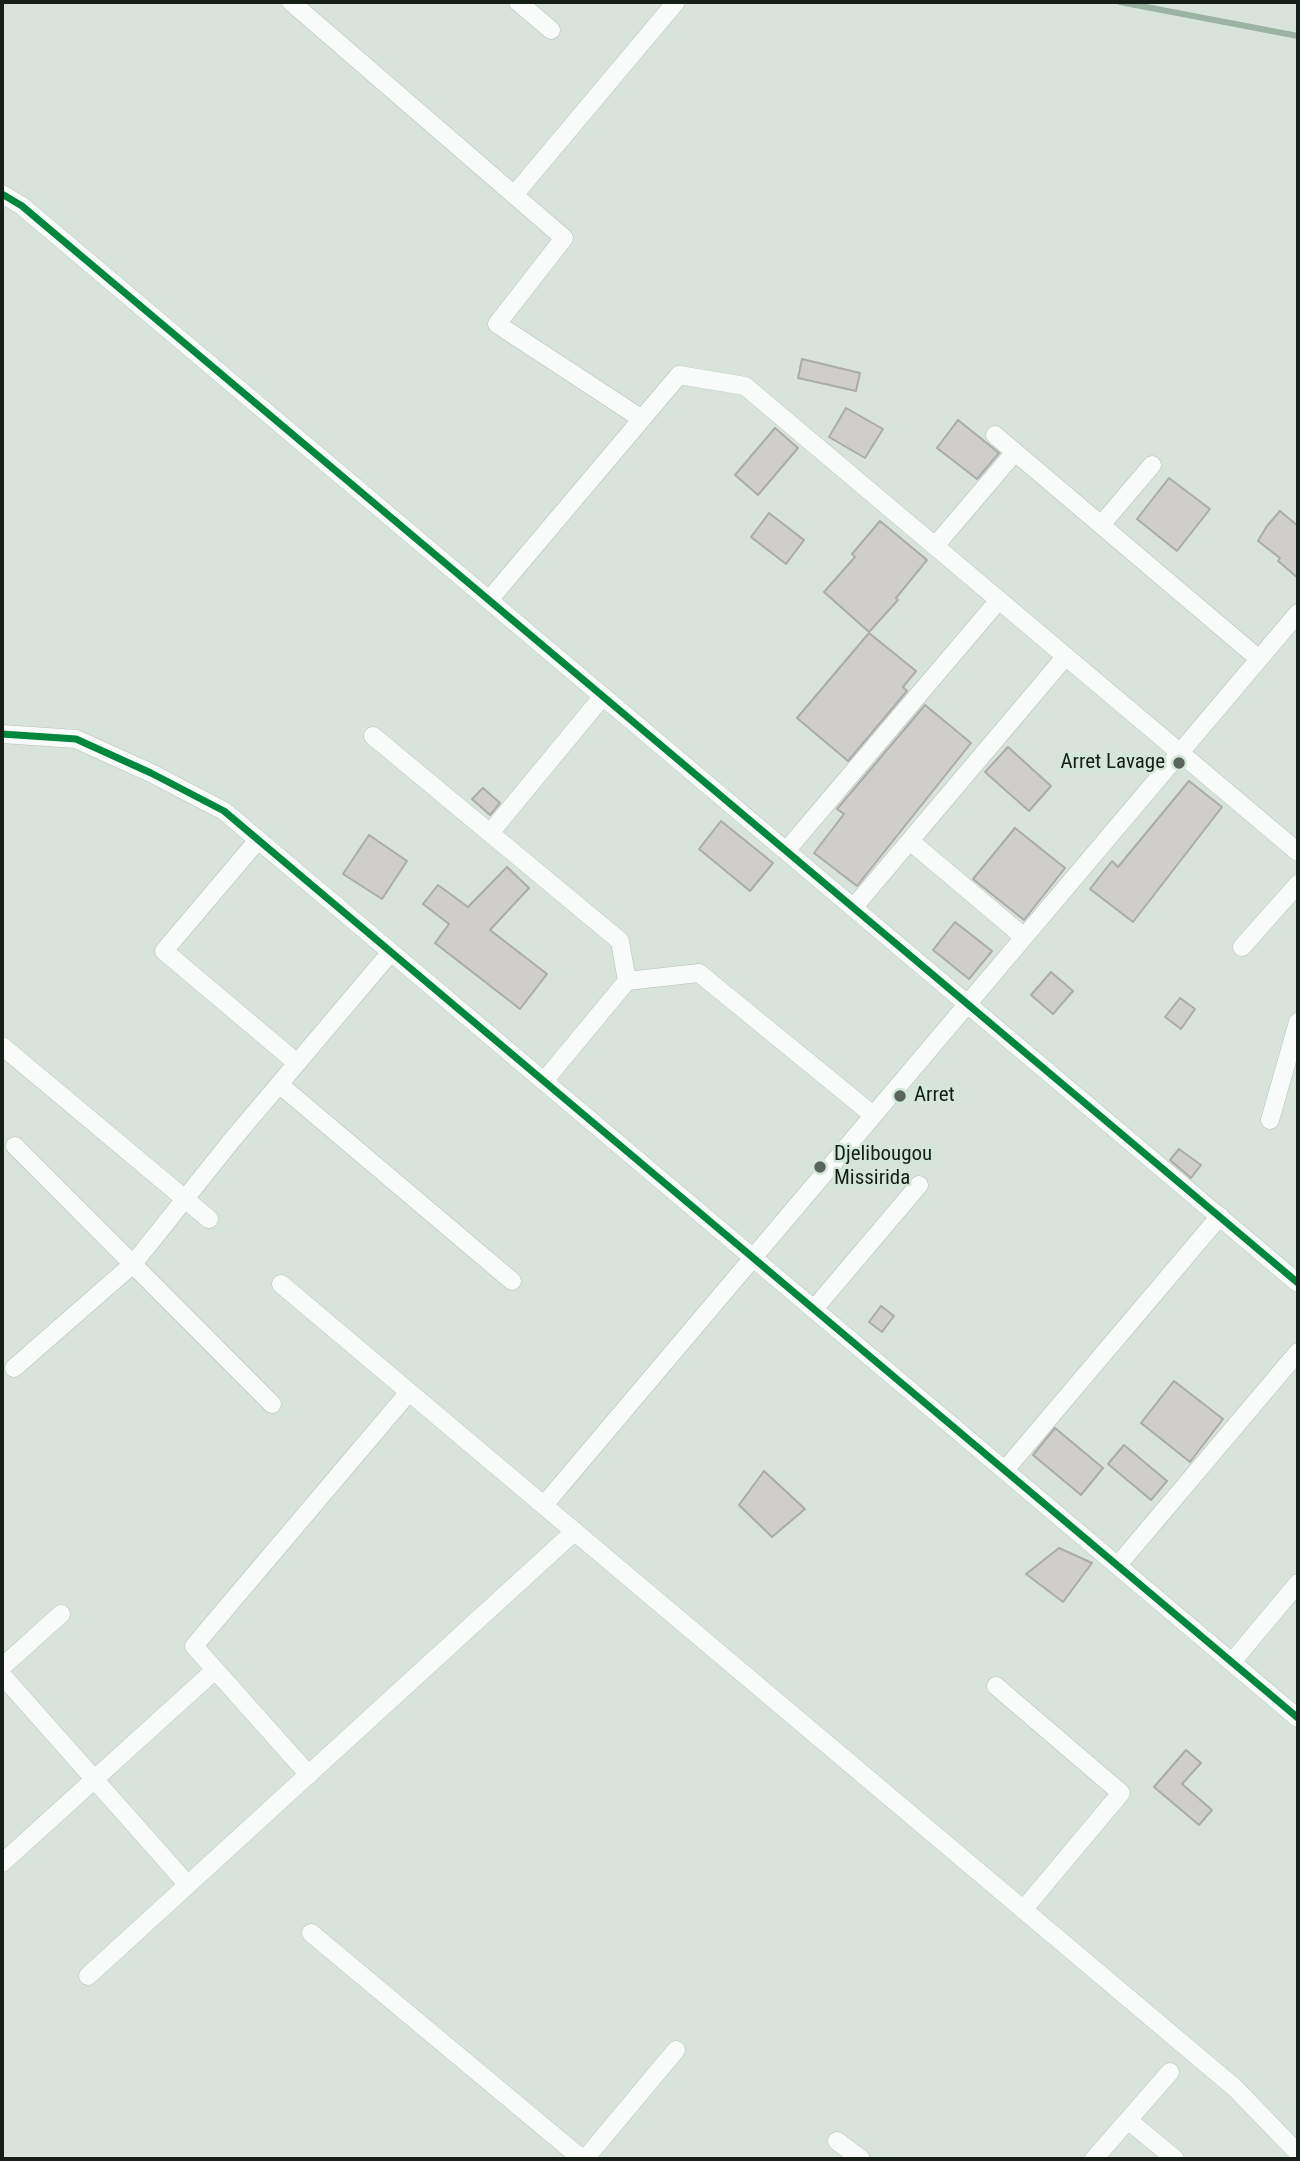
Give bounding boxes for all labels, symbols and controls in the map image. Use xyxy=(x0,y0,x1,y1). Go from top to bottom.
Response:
place label: Arret Lavage xyxy=(1060,750,1165,776)
marker: Arret Lavage xyxy=(1171,755,1187,771)
place label: Arret xyxy=(914,1083,955,1109)
marker: Arret xyxy=(892,1088,908,1104)
place label: Djelibougou Missirida xyxy=(834,1142,932,1192)
marker: Djelibougou Missirida xyxy=(812,1159,828,1175)

